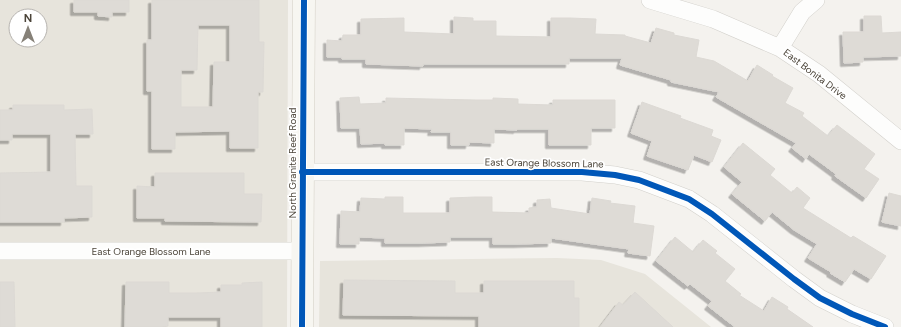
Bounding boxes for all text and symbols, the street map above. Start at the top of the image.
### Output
north arrow [8,8,48,48]
text: N [24,12,32,25]
street label: East Bonita Drive [781,46,850,102]
street label: North Granite Reef Road [286,107,299,218]
street label: East Orange Blossom Lane [484,155,604,171]
street label: East Orange Blossom Lane [91,245,211,258]

